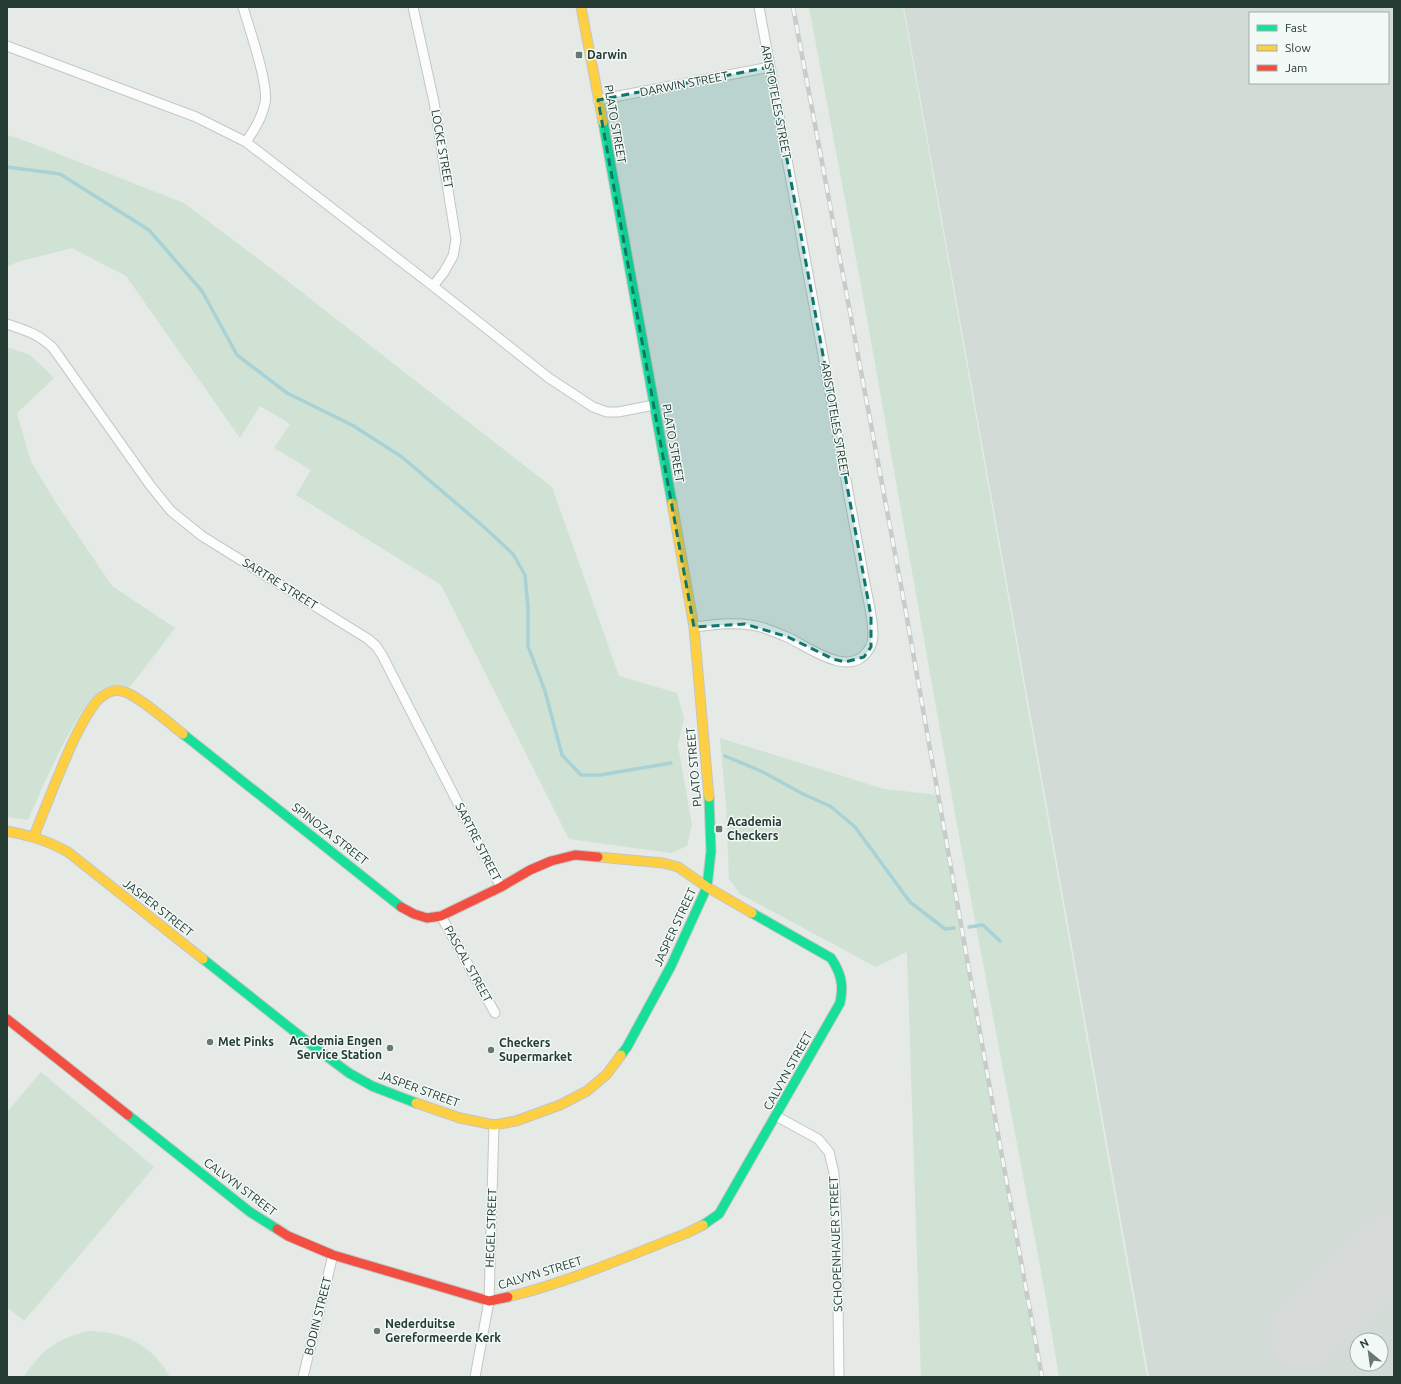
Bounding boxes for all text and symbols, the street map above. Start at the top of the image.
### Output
legend [1249,12,1389,84]
text: Fast [1285,21,1307,34]
text: Slow [1285,41,1311,54]
street label: ARISTOTELES STREET [759,44,794,160]
place label: Darwin [587,48,627,61]
marker: Darwin [574,50,584,60]
text: Jam [1285,61,1307,74]
street label: DARWIN STREET [639,69,729,98]
street label: PLATO STREET [602,83,629,165]
street label: LOCKE STREET [429,109,456,190]
street label: ARISTOTELES STREET [819,362,852,479]
street label: PLATO STREET [660,402,687,484]
street label: SARTRE STREET [240,555,320,612]
street label: PLATO STREET [684,726,703,807]
street label: SPINOZA STREET [290,800,371,867]
street label: SARTRE STREET [453,801,504,883]
place label: Academia Checkers [727,815,782,842]
marker: Academia Checkers [714,824,724,834]
street label: JASPER STREET [121,876,196,939]
street label: JASPER STREET [651,885,699,968]
street label: PASCAL STREET [442,923,495,1005]
street label: CALVYN STREET [761,1029,815,1112]
place label: Academia Engen Service Station [289,1034,382,1061]
place label: Met Pinks [218,1035,274,1048]
place label: Checkers Supermarket [499,1036,572,1063]
marker: Met Pinks [205,1037,215,1047]
marker: Academia Engen Service Station [385,1043,395,1053]
marker: Checkers Supermarket [486,1045,496,1055]
street label: JASPER STREET [377,1068,462,1109]
street label: CALVYN STREET [202,1155,279,1218]
street label: SCHOPENHAUER STREET [827,1176,844,1312]
street label: HEGEL STREET [483,1188,498,1268]
street label: CALVYN STREET [496,1253,584,1292]
street label: BODIN STREET [301,1275,334,1356]
place label: Nederduitse Gereformeerde Kerk [385,1317,501,1344]
marker: Nederduitse Gereformeerde Kerk [372,1326,382,1336]
north arrow [1349,1332,1389,1372]
text: N [1358,1336,1371,1350]

